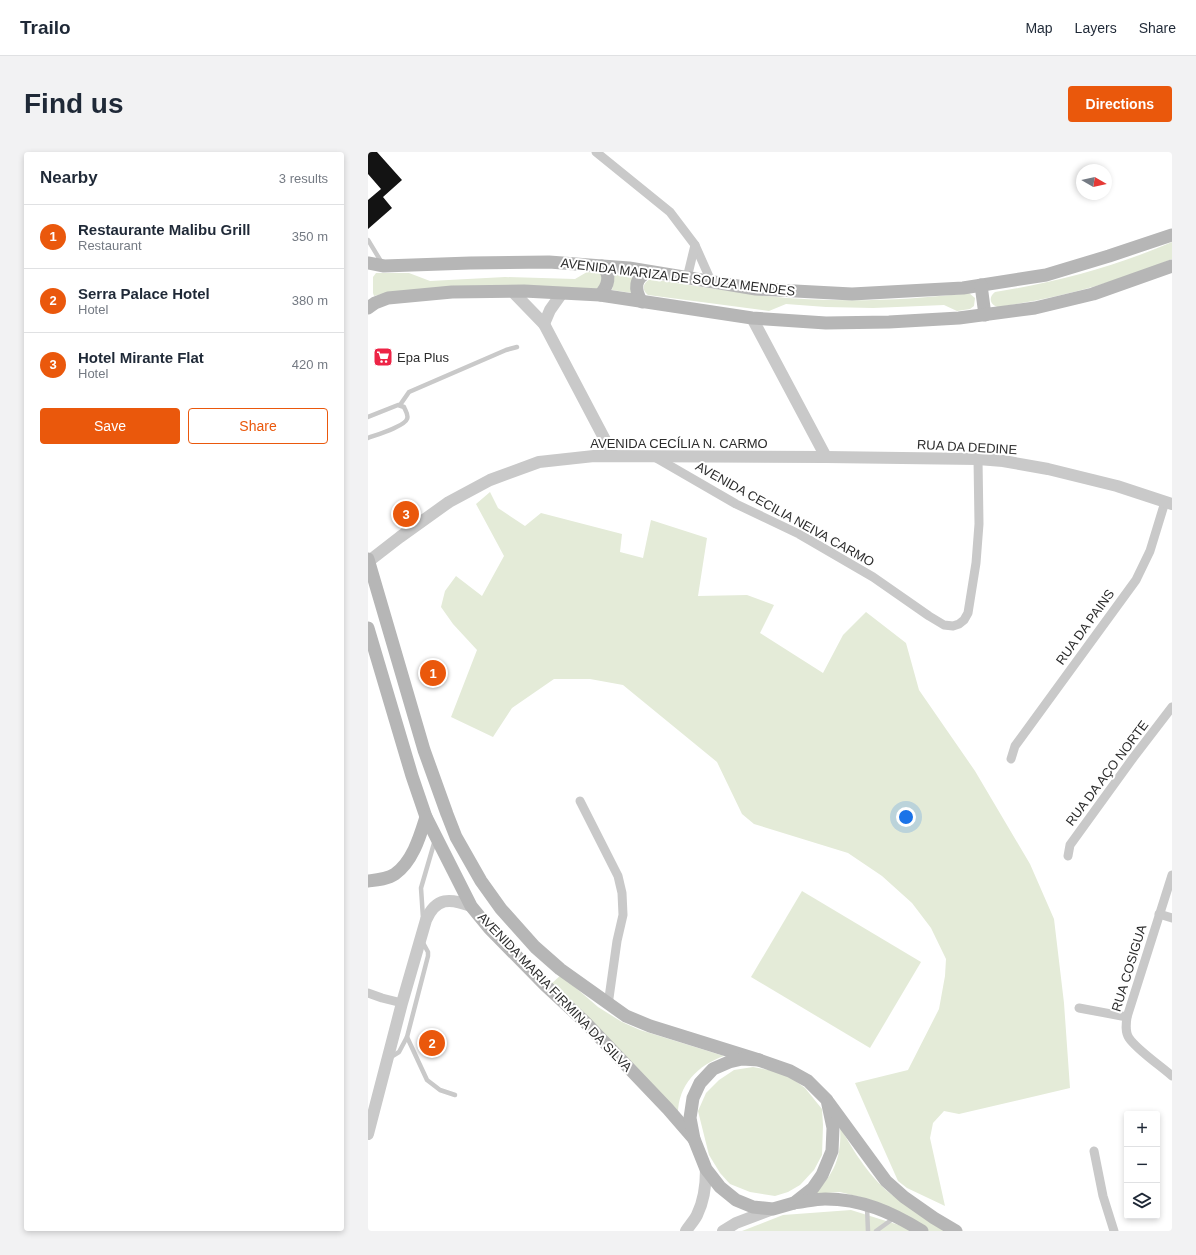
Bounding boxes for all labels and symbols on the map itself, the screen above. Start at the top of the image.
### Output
north arrow [1076,164,1112,200]
street label: AVENIDA MARIZA DE SOUZA MENDES [560,255,796,299]
supermarket icon: Epa Plus [372,346,394,368]
place label: Epa Plus [397,350,450,365]
street label: AVENIDA CECÍLIA N. CARMO [590,436,768,451]
street label: RUA DA DEDINE [916,437,1018,457]
street label: AVENIDA CECILIA NEIVA CARMO [693,459,877,569]
pin: 3 [393,499,419,529]
street label: RUA DA PAINS [1053,586,1118,668]
pin: 1 [420,658,446,688]
street label: RUA DA AÇO NORTE [1063,717,1152,828]
your location [896,807,916,827]
street label: AVENIDA MARIA FIRMINA DA SILVA [475,909,635,1075]
street label: RUA COSIGUA [1109,922,1149,1013]
pin: 2 [419,1028,445,1058]

